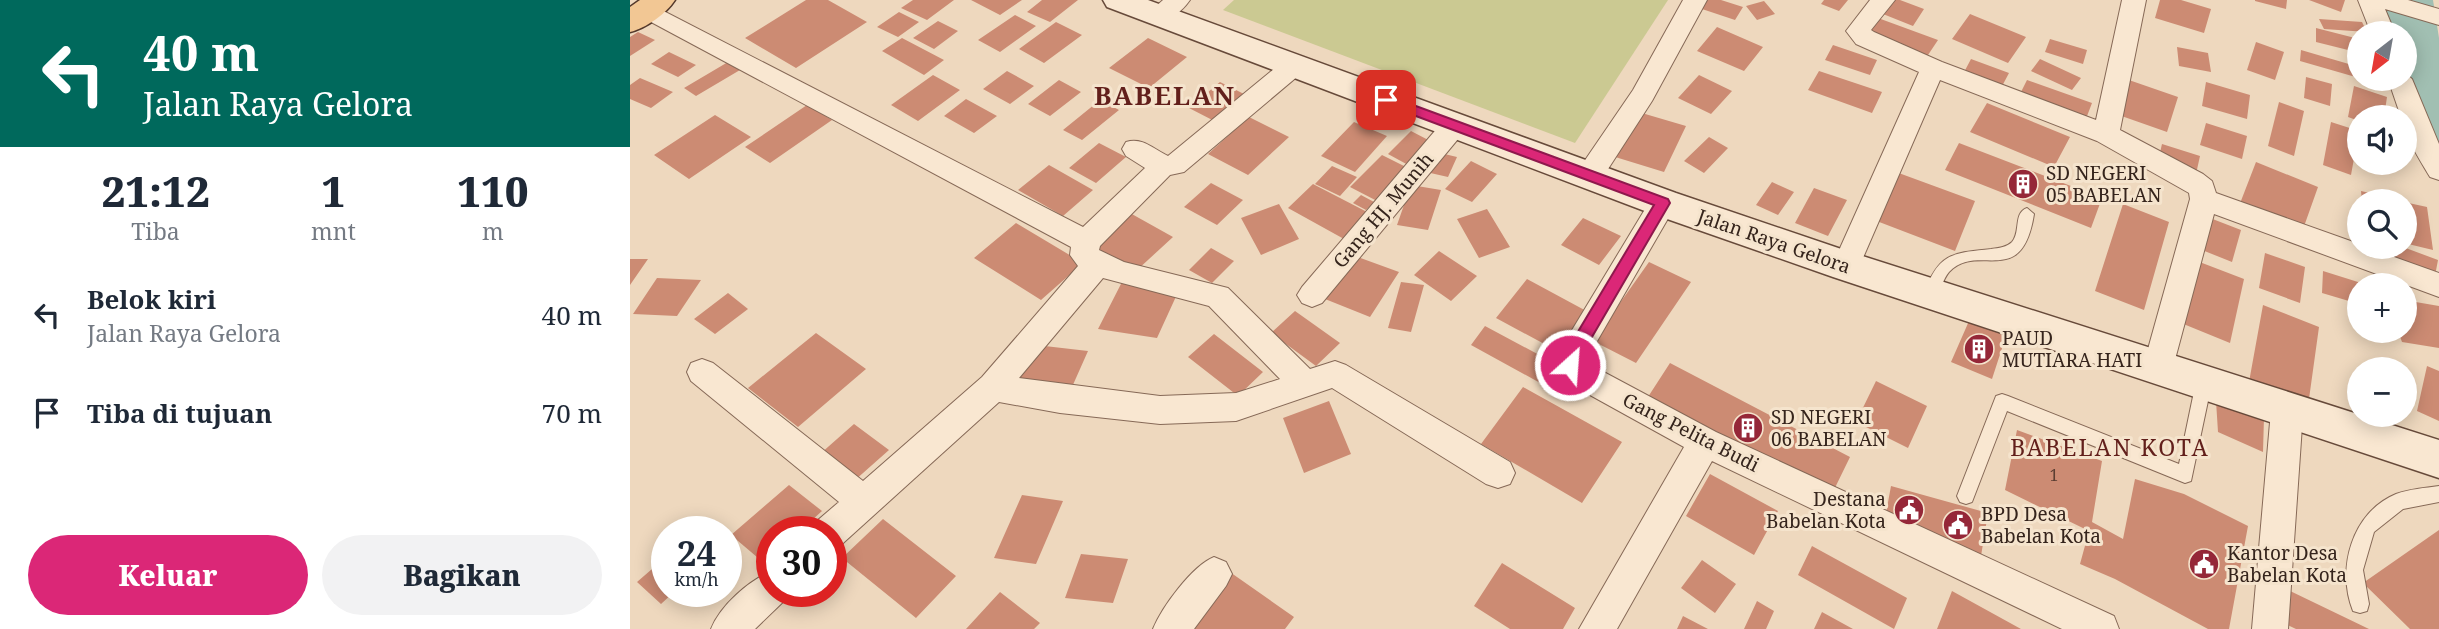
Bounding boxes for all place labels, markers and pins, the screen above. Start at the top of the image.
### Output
pin [1356,70,1416,130]
place label: SD NEGERI 05 BABELAN [2046,160,2162,208]
building icon: SD NEGERI 05 BABELAN [2006,167,2040,201]
place label: PAUD MUTIARA HATI [2002,325,2142,373]
building icon: PAUD MUTIARA HATI [1962,332,1996,366]
place label: SD NEGERI 06 BABELAN [1771,404,1887,452]
building icon: SD NEGERI 06 BABELAN [1731,411,1765,445]
place label: Destana Babelan Kota [1766,486,1886,534]
public building icon: Destana Babelan Kota [1892,493,1926,527]
place label: BPD Desa Babelan Kota [1981,501,2101,549]
public building icon: BPD Desa Babelan Kota [1941,508,1975,542]
place label: Kantor Desa Babelan Kota [2227,540,2347,588]
public building icon: Kantor Desa Babelan Kota [2187,547,2221,581]

